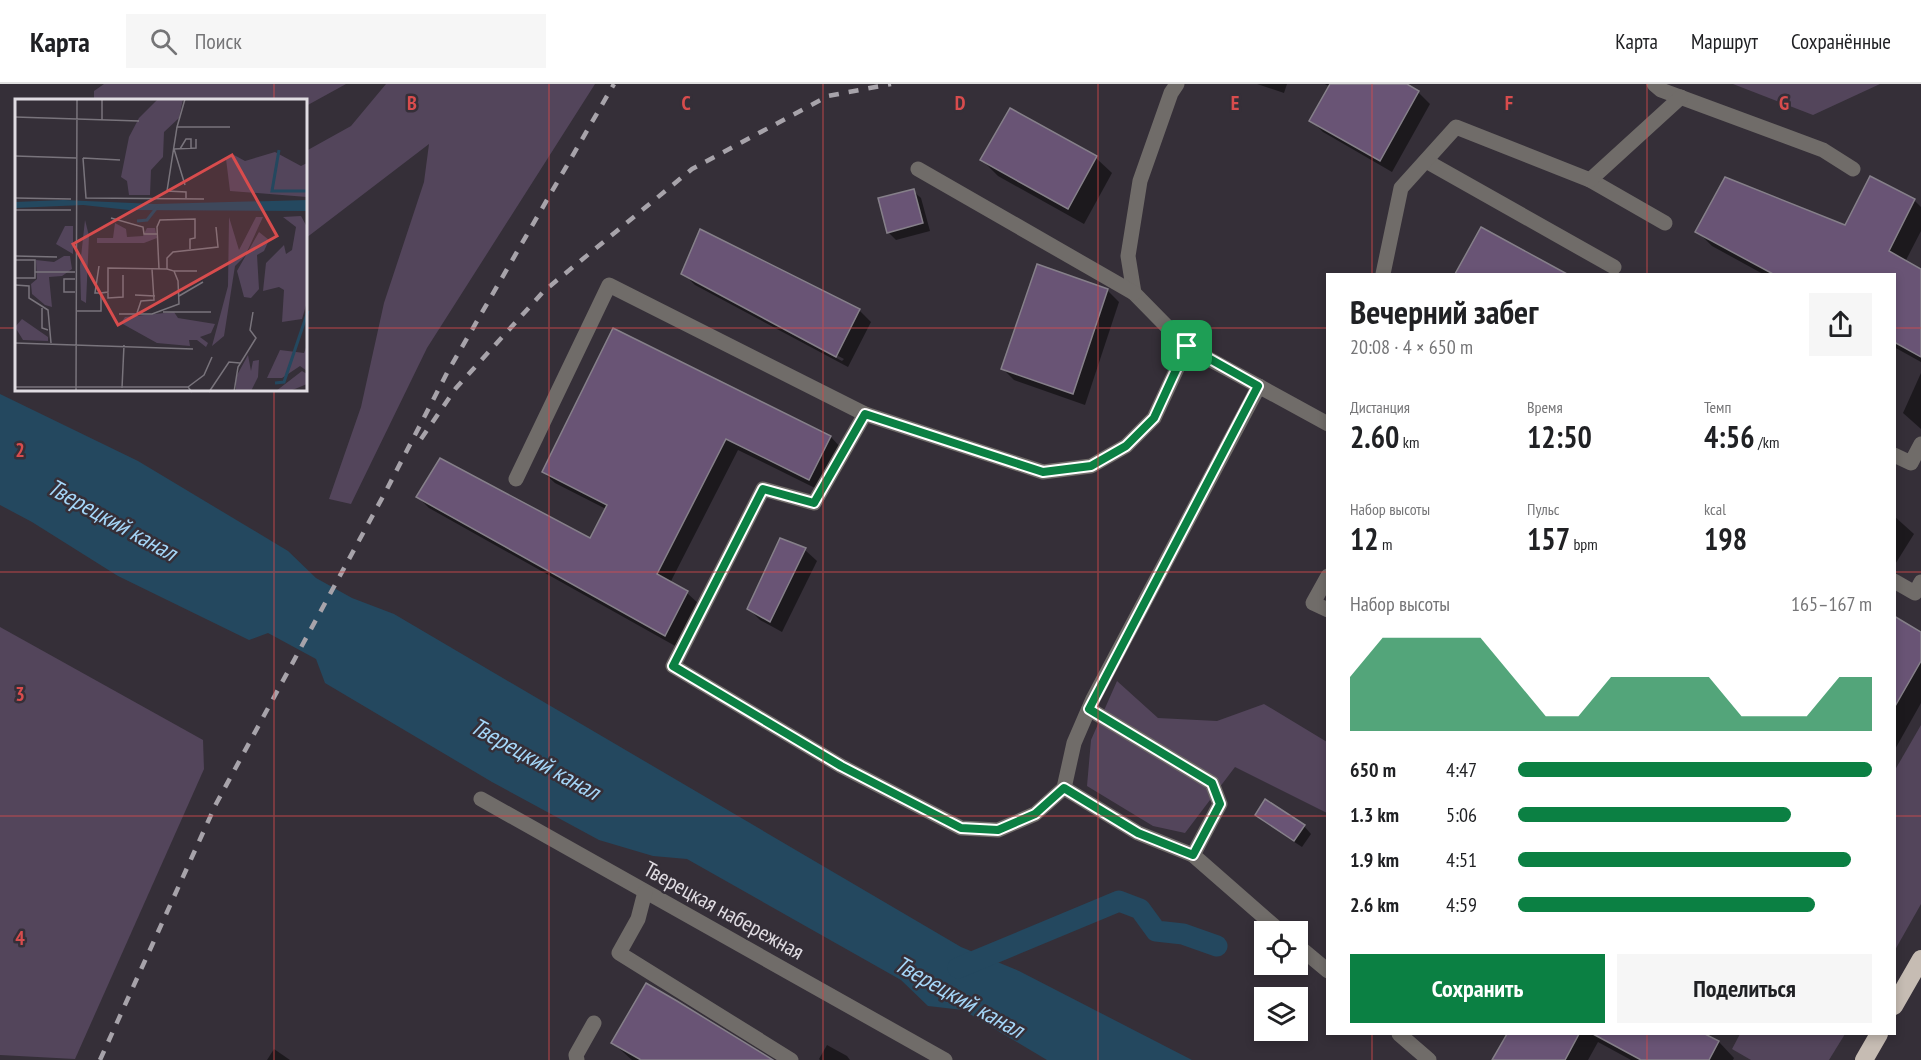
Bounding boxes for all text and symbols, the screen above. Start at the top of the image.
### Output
search box [126,14,546,68]
text: Карта [30,23,90,60]
icon: search [147,25,180,58]
text: Поиск [195,27,242,55]
text: Карта [1615,28,1658,55]
text: Маршрут [1691,28,1758,55]
text: Сохранённые [1791,28,1891,55]
text: B [407,90,417,116]
text: C [681,90,691,116]
text: D [955,90,966,116]
text: E [1231,90,1239,116]
text: F [1505,90,1513,116]
text: G [1779,90,1789,116]
inset map [15,99,308,392]
text: Вечерний забег [1350,290,1538,333]
button: share [1809,293,1872,356]
pin [1161,320,1212,371]
icon: arrive [1170,329,1203,362]
text: 20:08 · 4 × 650 m [1350,334,1473,360]
text: Дистанция [1350,397,1410,417]
text: Время [1527,397,1563,417]
text: Темп [1704,397,1731,417]
text: 2.60 [1350,417,1399,456]
text: 12:50 [1527,417,1592,456]
text: 4:56 [1704,417,1755,456]
text: km [1399,432,1419,452]
text: /km [1755,432,1779,452]
text: 2 [15,437,25,463]
water label: Тверецкий канал [42,471,184,569]
text: Набор высоты [1350,499,1430,519]
text: Пульс [1527,499,1559,519]
text: kcal [1704,499,1726,519]
text: 12 [1350,519,1379,558]
text: 157 [1527,519,1570,558]
text: 198 [1704,519,1747,558]
text: m [1379,534,1393,554]
text: bpm [1570,534,1598,554]
text: Набор высоты [1350,591,1450,617]
text: 165–167 m [1791,591,1872,617]
text: 3 [15,681,25,707]
water label: Тверецкий канал [465,710,607,808]
text: 650 m [1350,757,1396,783]
text: 4:47 [1446,757,1477,783]
text: 1.3 km [1350,802,1399,828]
text: 5:06 [1446,802,1477,828]
text: 1.9 km [1350,847,1399,873]
text: 4:51 [1446,847,1477,873]
street label: Тверецкая набережная [639,854,809,966]
text: 2.6 km [1350,892,1399,918]
text: 4:59 [1446,892,1477,918]
map controls [1254,921,1308,1041]
button: locate [1254,921,1308,975]
text: 4 [15,925,25,951]
water label: Тверецкий канал [889,948,1031,1046]
button: Сохранить [1350,954,1605,1023]
button: Поделиться [1617,954,1872,1023]
button: layers [1254,987,1308,1041]

